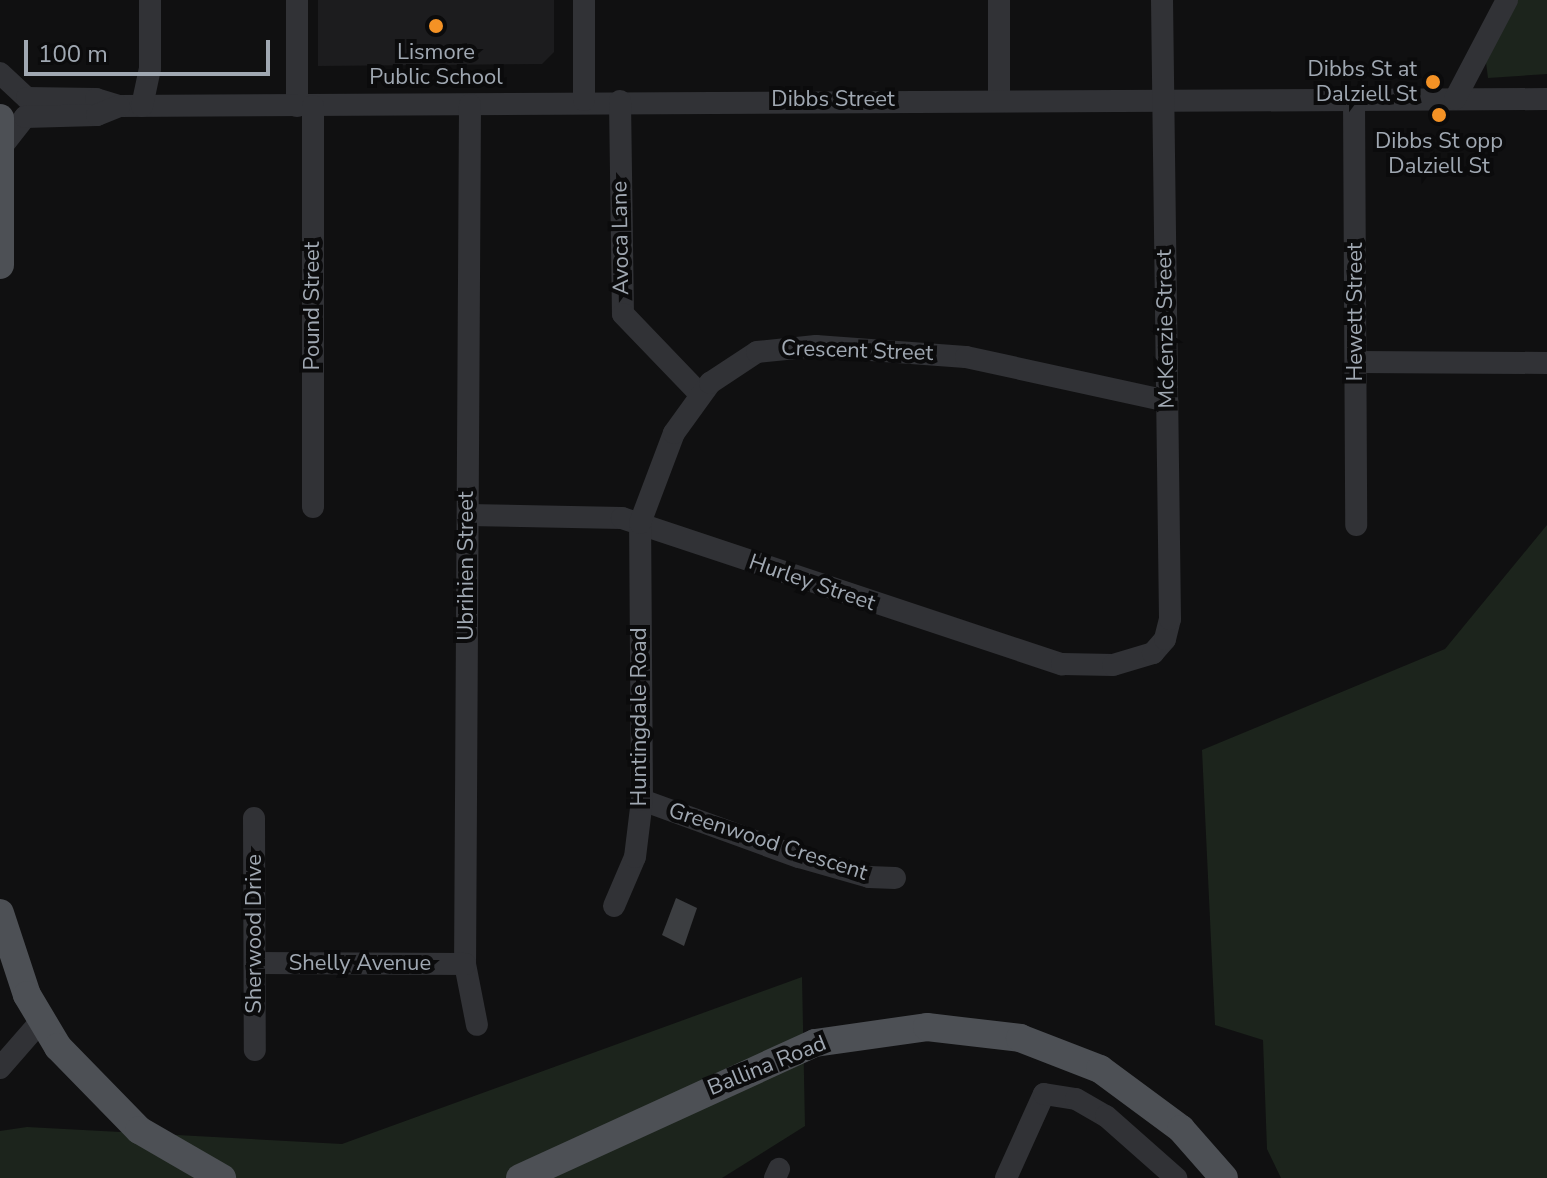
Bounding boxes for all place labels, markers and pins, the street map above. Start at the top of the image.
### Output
marker: Lismore Public School [427,17,445,35]
place label: Lismore Public School [369,39,503,90]
place label: Dibbs St at Dalziell St [1307,56,1417,108]
marker: Dibbs St at Dalziell St [1424,73,1442,91]
marker: Dibbs St opp Dalziell St [1430,106,1448,124]
place label: Dibbs St opp Dalziell St [1375,128,1503,180]

